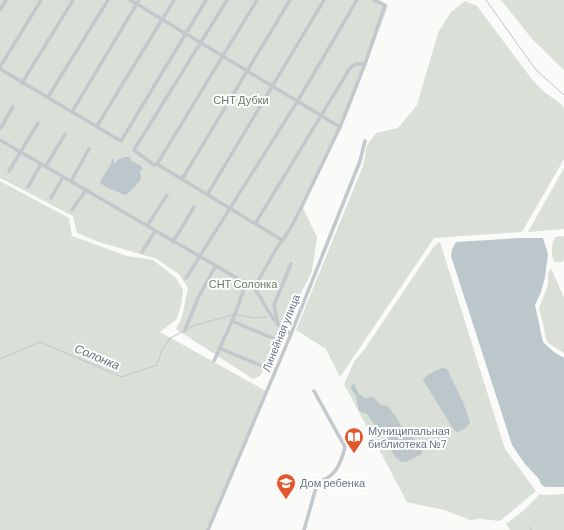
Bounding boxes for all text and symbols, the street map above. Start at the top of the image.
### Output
park label: СНТ Дубки [213,93,269,106]
park label: СНТ Солонка [209,277,278,290]
street label: Линейная улица [259,291,302,373]
water label: Солонка [73,340,122,372]
place label: Муниципальная библиотека №7 [368,424,450,450]
library icon: Муниципальная библиотека №7 [343,426,365,454]
school or university icon: Дом ребенка [275,472,297,500]
place label: Дом ребенка [300,476,366,489]

